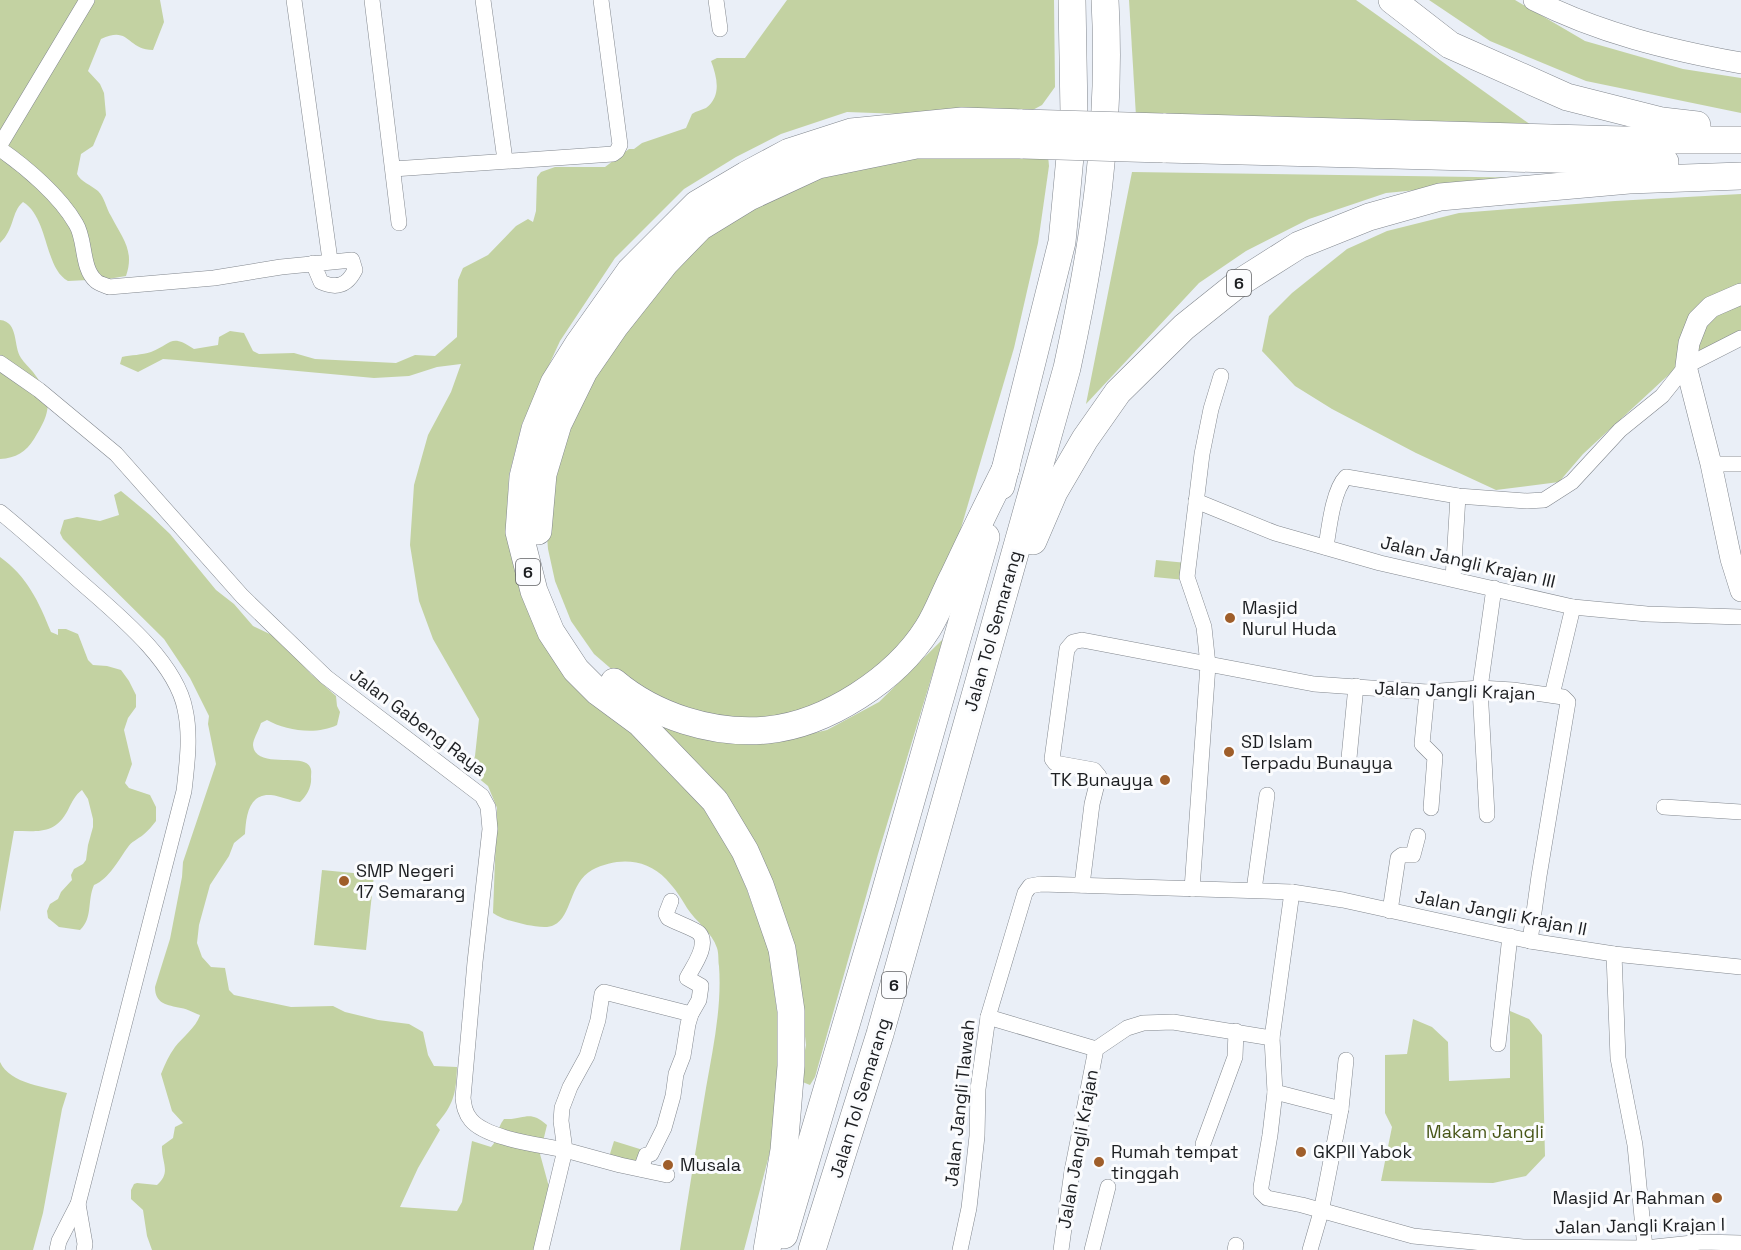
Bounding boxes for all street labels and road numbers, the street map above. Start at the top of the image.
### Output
road number: 6 [1227,270,1251,296]
street label: Jalan Jangli Krajan III [1378,530,1558,593]
street label: Jalan Tol Semarang [959,548,1027,714]
road number: 6 [516,559,540,585]
street label: Jalan Gabeng Raya [345,663,491,781]
street label: Jalan Jangli Krajan [1374,676,1536,705]
street label: Jalan Jangli Krajan II [1413,885,1589,940]
road number: 6 [882,972,906,998]
street label: Jalan Tol Semarang [824,1015,895,1181]
street label: Jalan Jangli Tlawah [939,1018,980,1188]
street label: Jalan Jangli Krajan [1052,1068,1103,1230]
street label: Jalan Jangli Krajan I [1555,1213,1725,1238]

